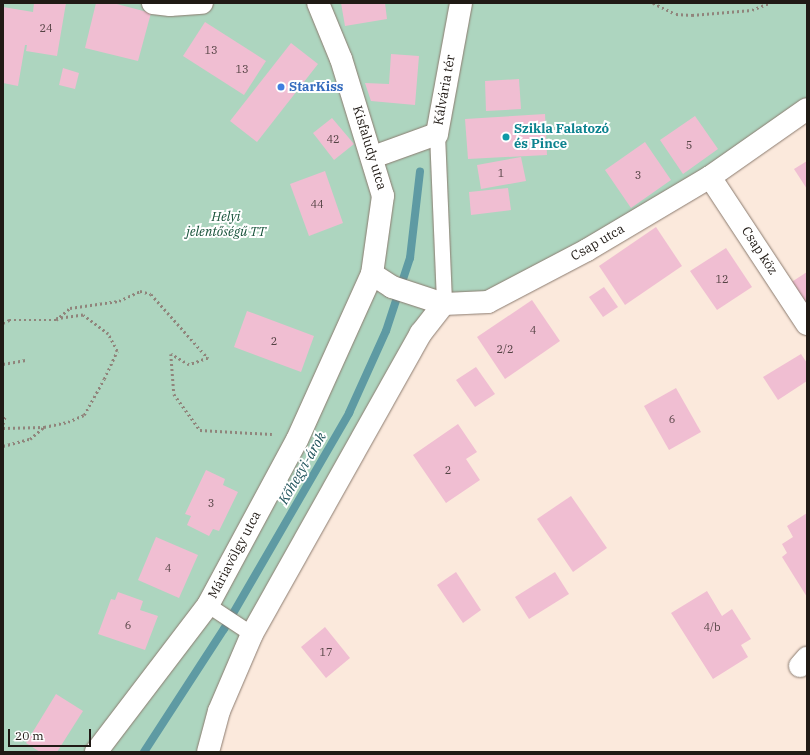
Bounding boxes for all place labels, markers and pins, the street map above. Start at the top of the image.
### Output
place label: StarKiss [289,79,343,95]
marker: StarKiss [276,82,286,92]
place label: Szikla Falatozó és Pince [514,122,609,153]
marker: Szikla Falatozó és Pince [501,132,511,142]

